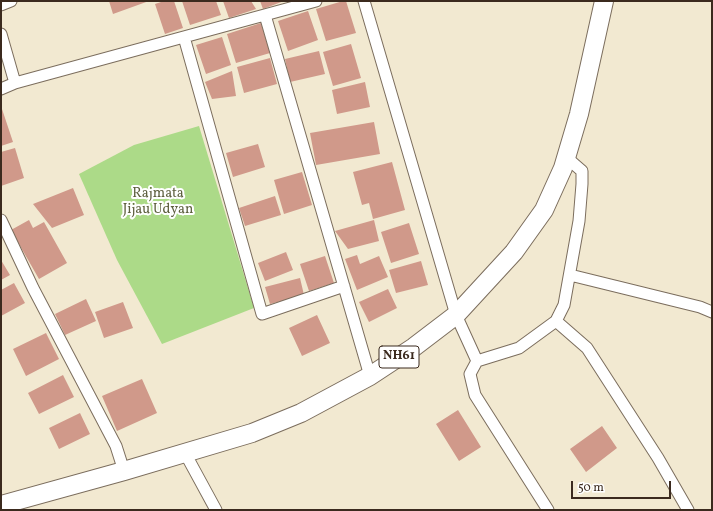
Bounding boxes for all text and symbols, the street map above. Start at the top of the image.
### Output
park label: Rajmata Jijau Udyan [123,186,193,218]
road number: NH61 [379,346,419,368]
scale bar [573,473,673,499]
text: 50 m [578,480,604,496]

